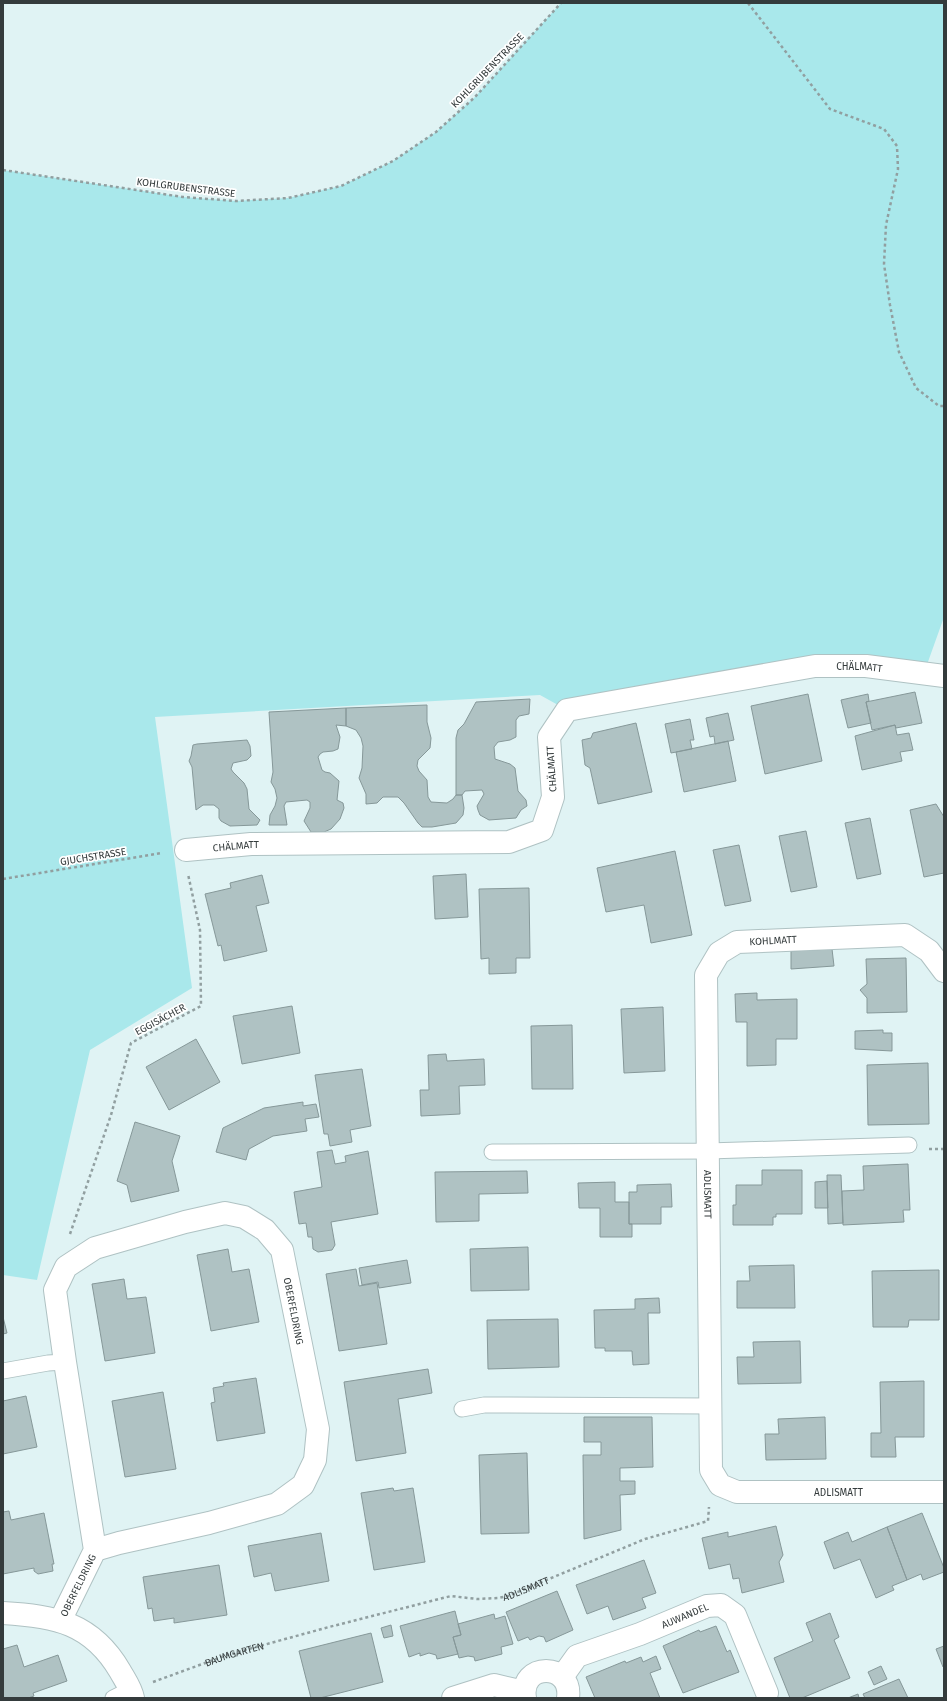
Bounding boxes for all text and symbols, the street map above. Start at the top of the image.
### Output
street label: KOHLGRUBENSTRASSE [449,31,527,111]
street label: KOHLGRUBENSTRASSE [136,176,236,200]
street label: CHÄLMATT [836,659,884,675]
street label: CHÄLMATT [542,745,560,793]
street label: CHÄLMATT [212,839,260,855]
street label: GJUCHSTRASSE [59,846,127,868]
street label: KOHLMATT [749,934,798,948]
street label: EGGISÄCHER [132,1000,188,1038]
street label: ADLISMATT [701,1170,713,1220]
street label: OBERFELDRING [281,1277,305,1346]
street label: ADLISMATT [814,1487,864,1499]
street label: OBERFELDRING [58,1552,99,1619]
street label: ADLISMATT [502,1574,552,1604]
street label: AUWANDEL [660,1601,710,1631]
street label: BAUMGARTEN [203,1640,265,1670]

